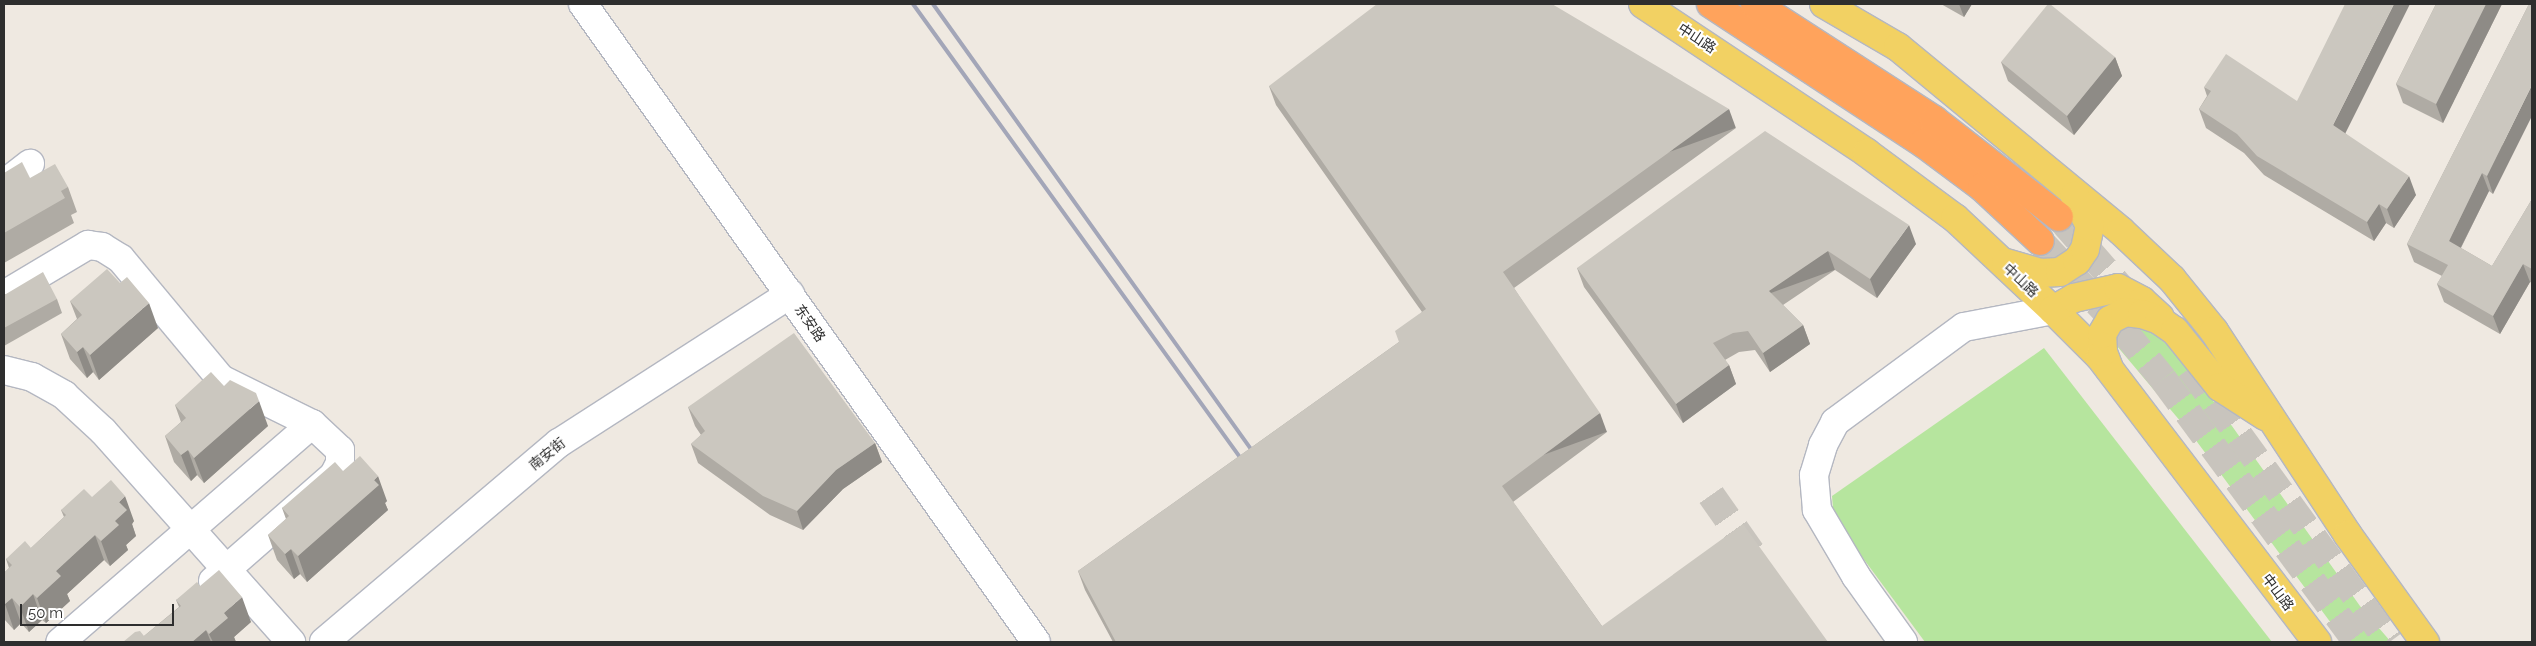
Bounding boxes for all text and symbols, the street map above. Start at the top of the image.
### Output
street label: 中山路 [1675,20,1719,56]
street label: 中山路 [2000,260,2042,300]
street label: 东安路 [791,301,829,345]
street label: 南安街 [525,434,569,474]
street label: 中山路 [2259,570,2297,614]
scale bar [22,594,176,626]
text: 50 m [28,604,63,622]

